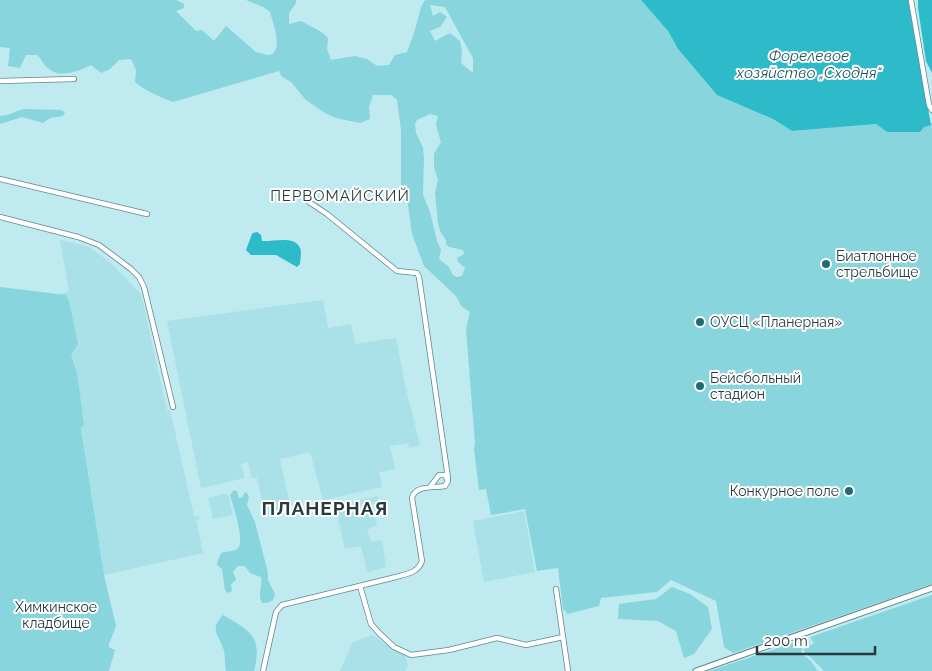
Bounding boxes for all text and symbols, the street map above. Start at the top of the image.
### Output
water label: Форелевое хозяйство „Сходня“ [736,47,882,82]
district label: ПЕРВОМАЙСКИЙ [270,187,410,205]
place label: Биатлонное стрельбище [836,248,919,280]
marker: Биатлонное стрельбище [820,258,832,270]
place label: ОУСЦ «Планерная» [710,314,842,330]
marker: ОУСЦ «Планерная» [694,316,706,328]
place label: Бейсбольный стадион [710,370,801,402]
marker: Бейсбольный стадион [694,380,706,392]
place label: Конкурное поле [730,483,839,499]
marker: Конкурное поле [843,485,855,497]
district label: ПЛАНЕРНАЯ [262,497,388,519]
park label: Химкинское кладбище [15,599,97,631]
scale bar [757,624,874,656]
text: 200 m [764,632,808,650]

